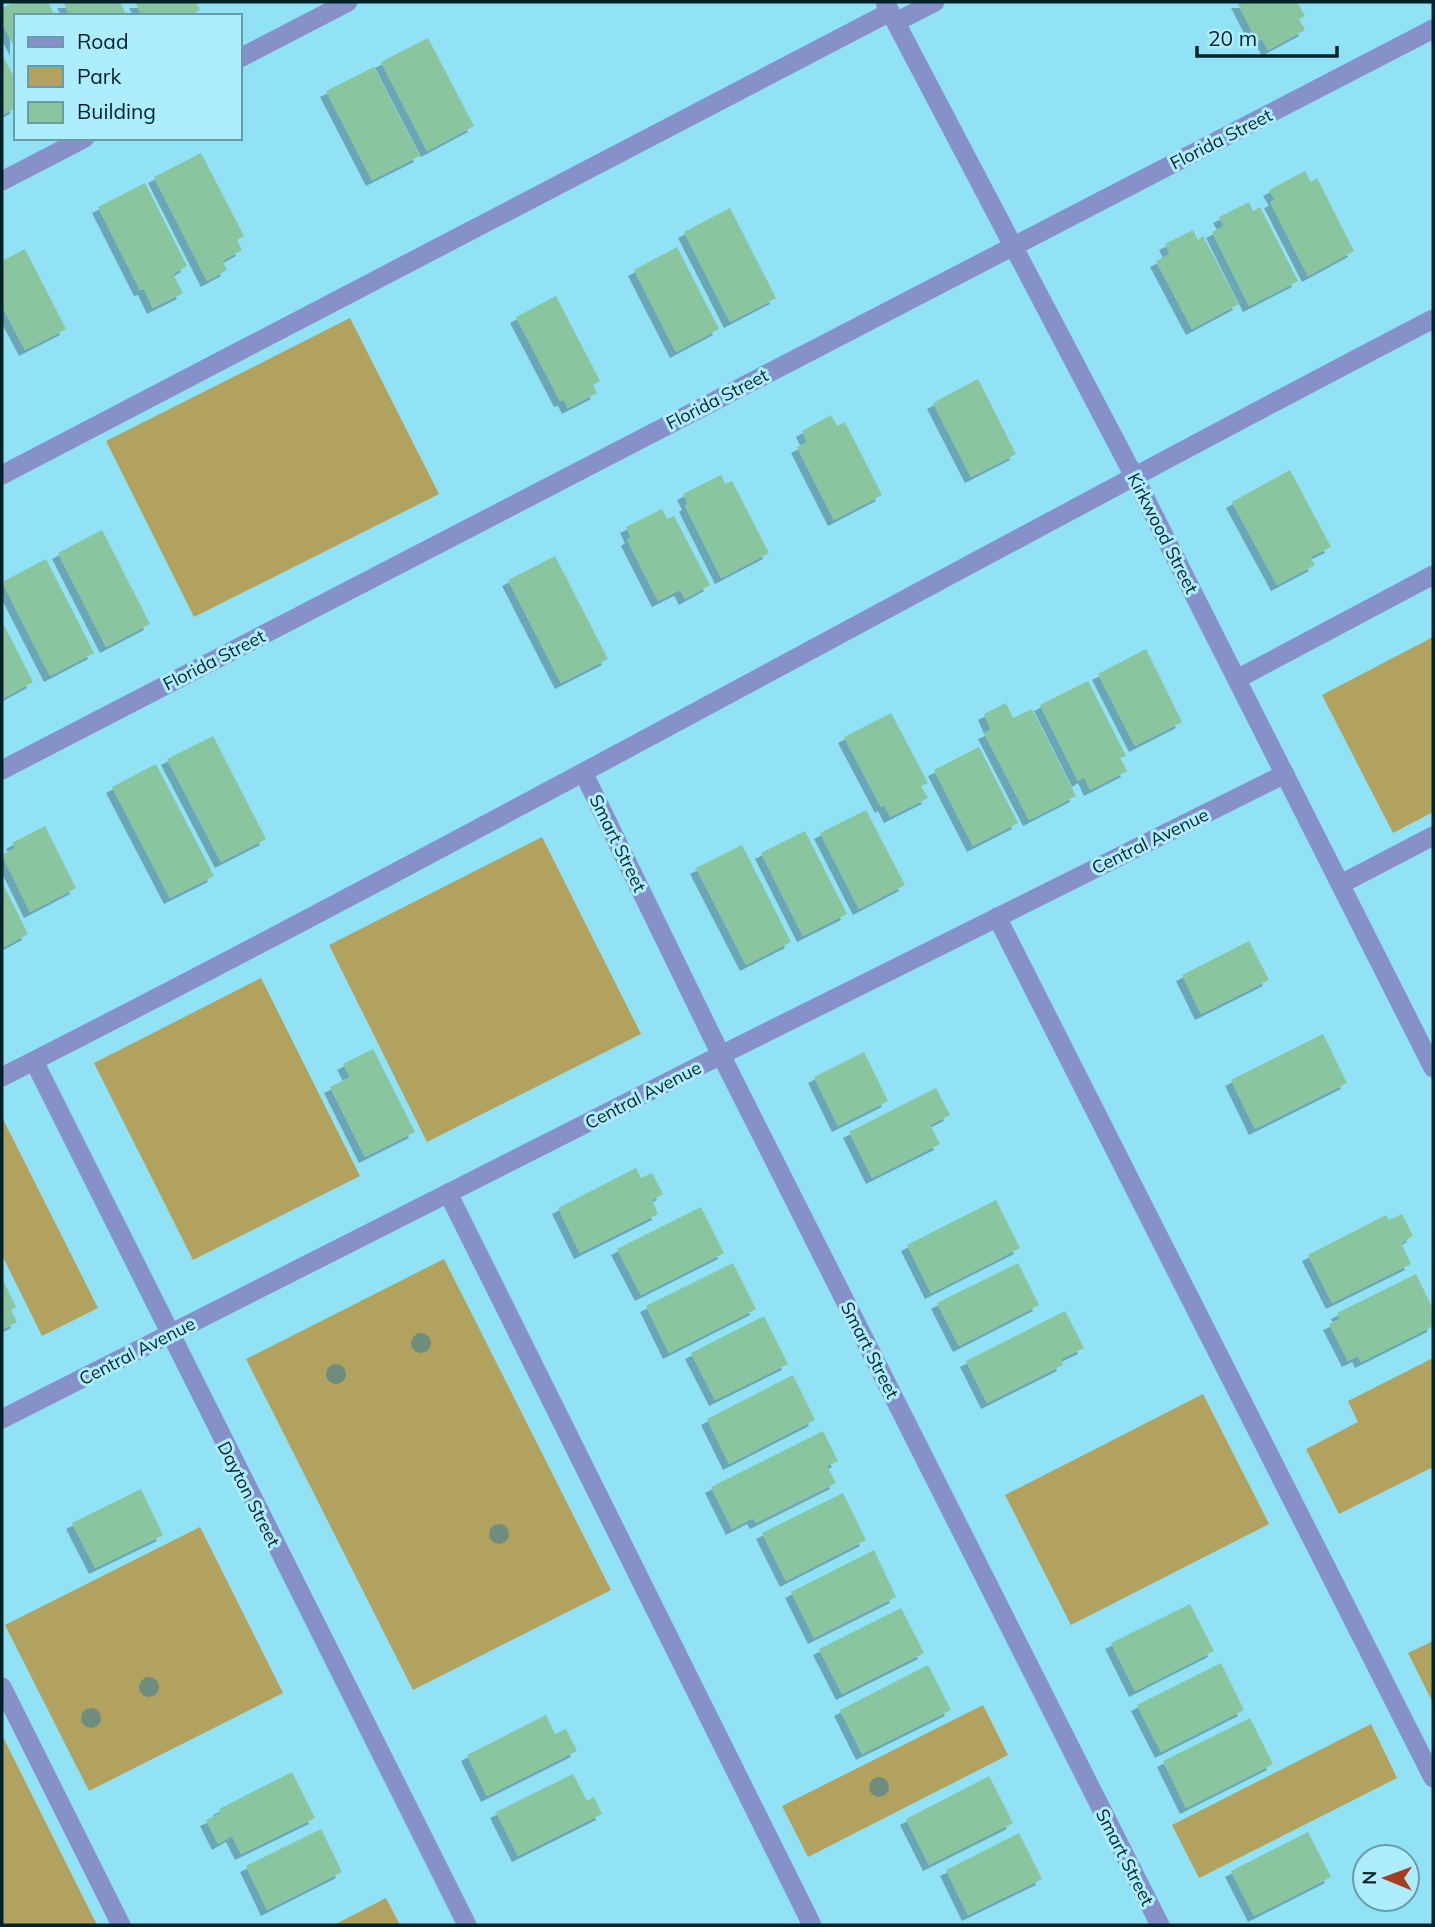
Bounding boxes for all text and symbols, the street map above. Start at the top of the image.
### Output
legend [14,14,242,140]
scale bar [1197,14,1337,58]
text: 20 m [1208,25,1257,51]
text: Road [77,28,128,54]
text: Park [77,63,121,89]
text: Building [77,98,156,124]
street label: Florida Street [1166,103,1276,175]
street label: Florida Street [662,363,772,435]
street label: Kirkwood Street [1123,469,1203,597]
street label: Florida Street [159,624,269,696]
street label: Smart Street [585,790,651,896]
street label: Central Avenue [1088,803,1212,879]
street label: Central Avenue [581,1056,705,1134]
street label: Smart Street [836,1298,904,1402]
street label: Central Avenue [75,1312,199,1390]
street label: Dayton Street [213,1437,285,1551]
street label: Smart Street [1091,1805,1159,1909]
north arrow [1351,1843,1421,1913]
text: N [1357,1870,1381,1885]

